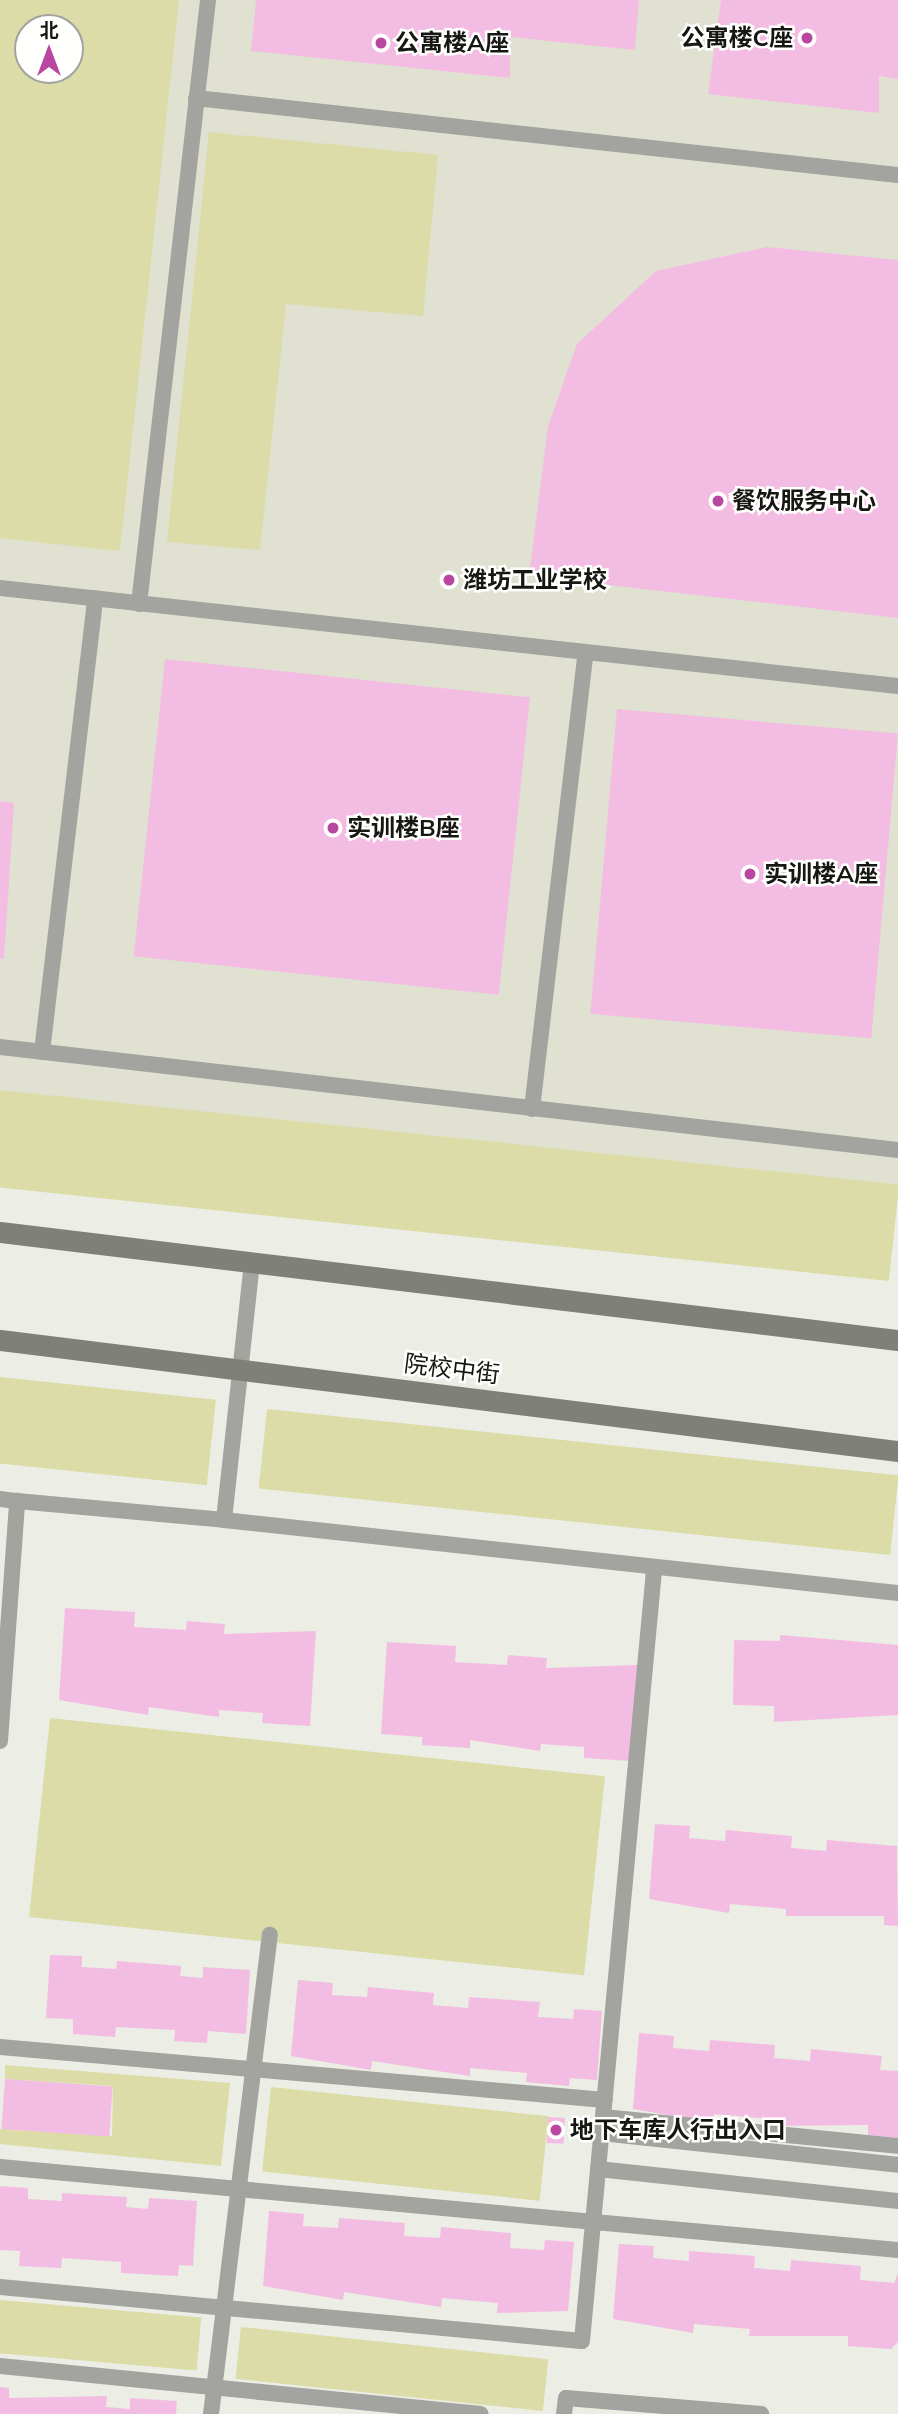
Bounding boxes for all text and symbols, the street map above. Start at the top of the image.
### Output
north arrow [14,14,84,84]
text: 北 [39,18,59,42]
place label: 公寓楼C座 [681,24,793,52]
place label: 公寓楼A座 [395,29,509,57]
marker: 公寓楼C座 [799,30,815,46]
marker: 公寓楼A座 [373,35,389,51]
place label: 餐饮服务中心 [732,487,876,515]
marker: 餐饮服务中心 [710,493,726,509]
place label: 潍坊工业学校 [463,566,607,594]
marker: 潍坊工业学校 [441,572,457,588]
place label: 实训楼B座 [347,814,460,842]
marker: 实训楼B座 [325,820,341,836]
place label: 实训楼A座 [764,860,878,888]
marker: 实训楼A座 [742,866,758,882]
street label: 院校中街 [403,1349,501,1389]
place label: 地下车库人行出入口 [570,2116,786,2144]
marker: 地下车库人行出入口 [548,2122,564,2138]

